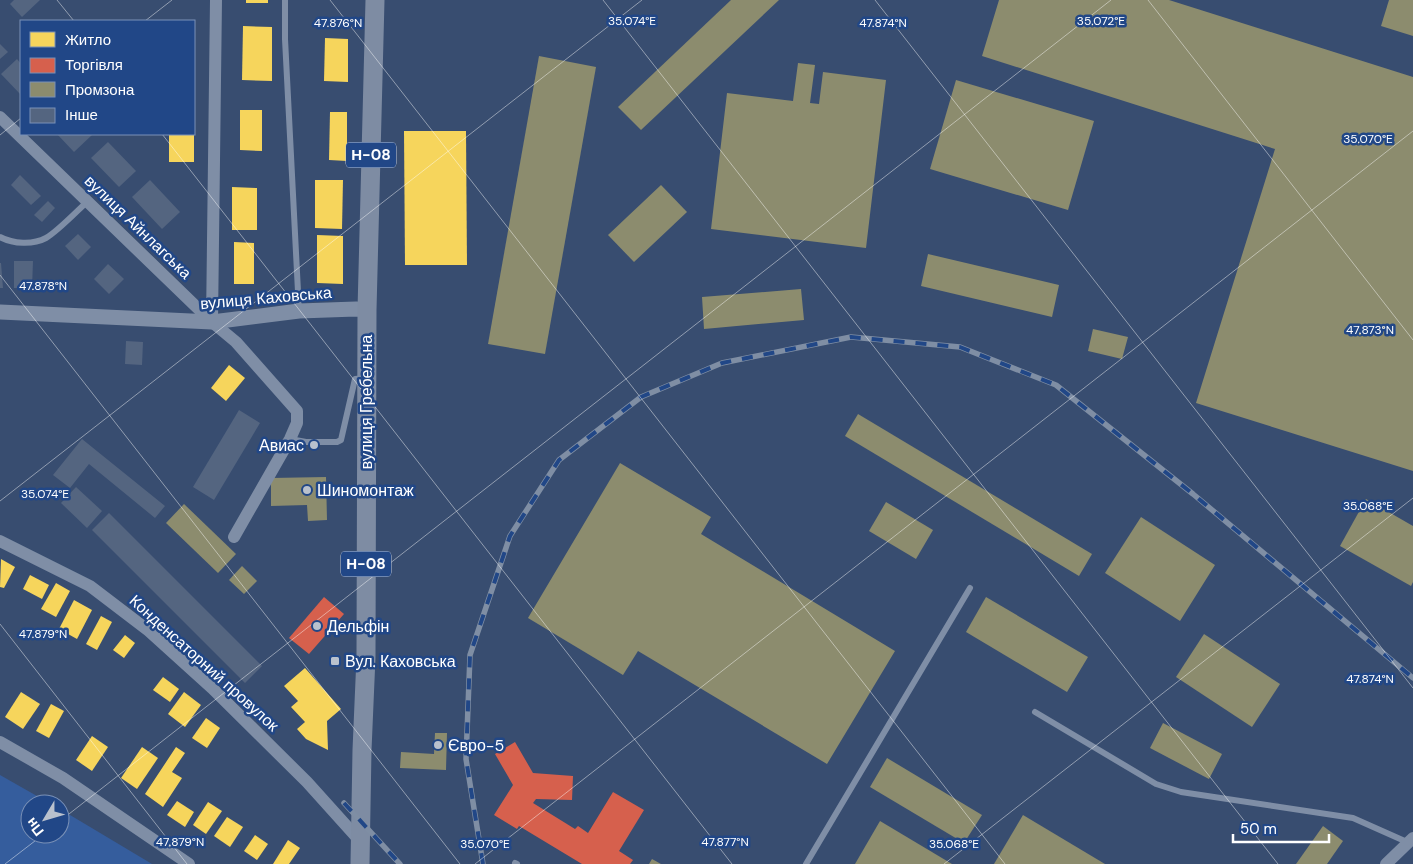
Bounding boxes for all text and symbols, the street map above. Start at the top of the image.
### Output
text: 35.074°E [608,13,656,29]
text: 35.072°E [1077,13,1125,29]
text: 47.876°N [314,15,362,31]
text: 47.874°N [859,15,907,31]
legend [20,20,195,135]
text: Житло [65,30,111,50]
text: Торгівля [65,55,123,75]
text: Промзона [65,80,135,100]
text: Інше [65,105,98,125]
text: 35.070°E [1343,131,1393,147]
road number: Н-08 [346,142,396,168]
street label: вулиця Айнлагська [80,171,196,284]
text: 47.878°N [19,278,67,294]
street label: вулиця Каховська [199,282,333,314]
text: 47.873°N [1346,322,1394,338]
street label: вулиця Гребельна [356,335,377,469]
place label: Авиас [259,435,304,456]
marker: Авиас [308,439,320,451]
place label: Шиномонтаж [317,480,414,501]
marker: Шиномонтаж [301,484,313,496]
text: 35.074°E [21,486,69,502]
text: 35.068°E [1343,498,1393,514]
road number: Н-08 [341,552,391,576]
street label: Конденсаторний провулок [125,590,284,736]
place label: Дельфін [327,616,389,637]
marker: Дельфін [311,620,323,632]
text: 47.879°N [19,626,67,642]
place label: Вул. Каховська [345,651,456,672]
marker: Вул. Каховська [329,655,341,667]
text: 47.874°N [1346,671,1394,687]
place label: Євро-5 [448,735,504,756]
marker: Євро-5 [432,739,444,751]
north arrow [20,794,70,844]
scale bar [1233,812,1329,844]
text: Пн [22,814,48,840]
text: 50 m [1240,819,1277,839]
text: 47.879°N [156,834,204,850]
text: 47.877°N [701,834,749,850]
text: 35.070°E [460,836,510,852]
text: 35.068°E [929,836,979,852]

